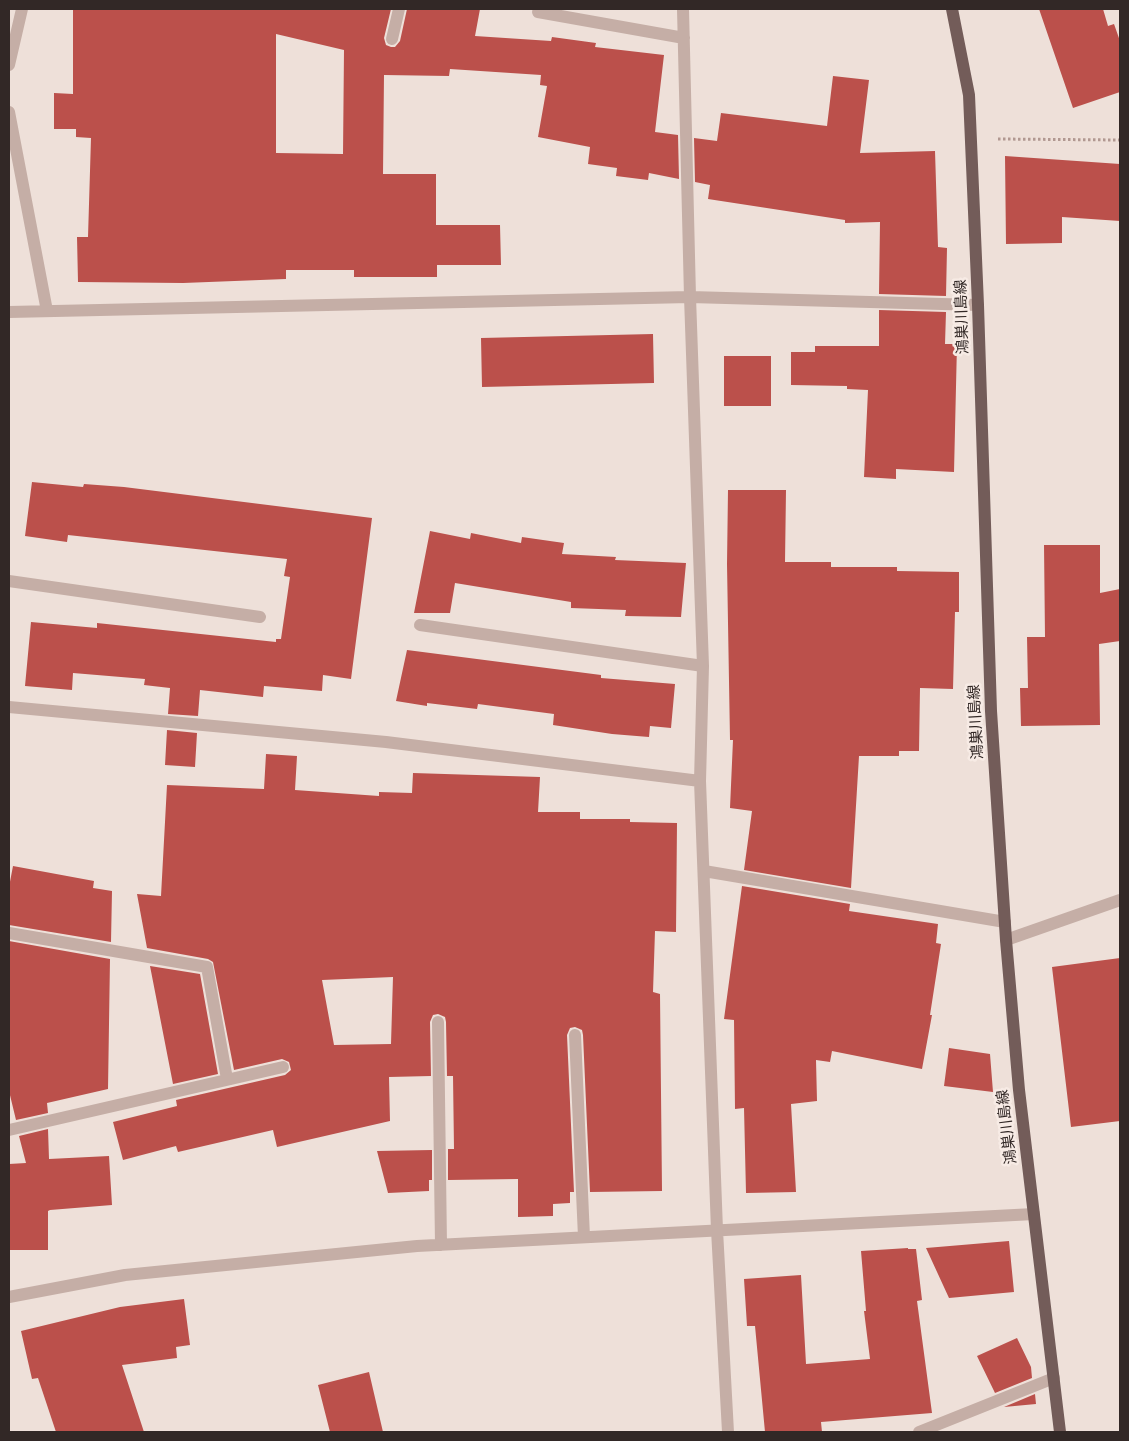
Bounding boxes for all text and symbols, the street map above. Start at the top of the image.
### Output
street label: 鴻巣川島線 [952,279,972,355]
street label: 鴻巣川島線 [965,684,987,760]
street label: 鴻巣川島線 [993,1089,1021,1165]

